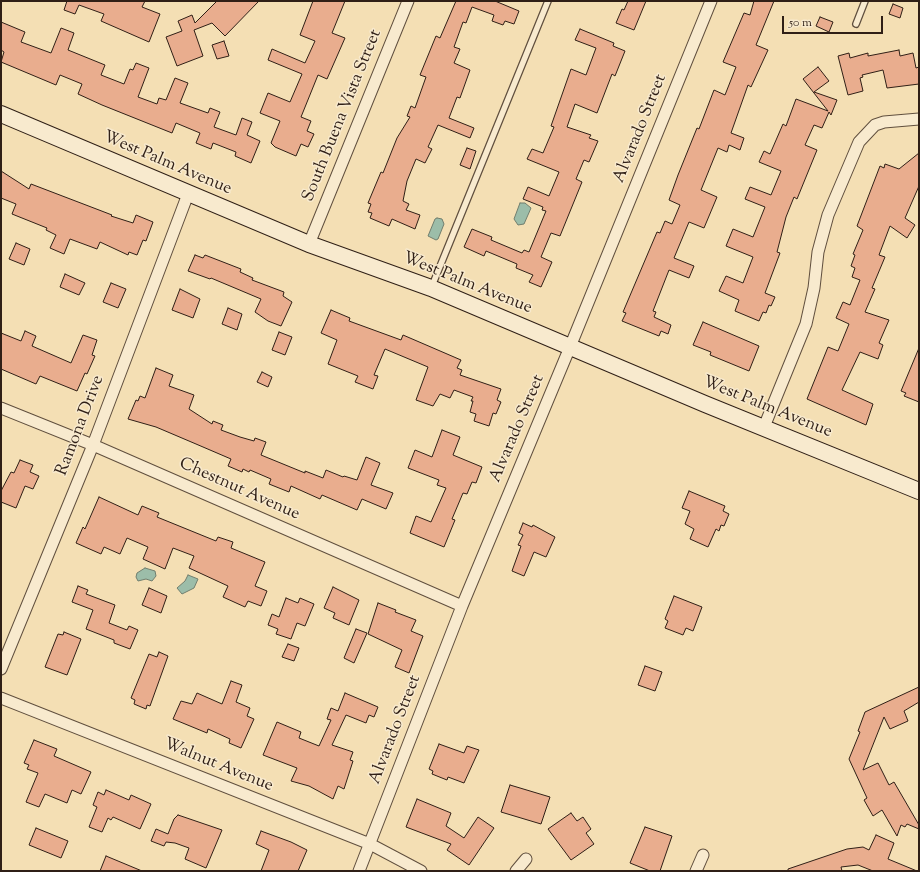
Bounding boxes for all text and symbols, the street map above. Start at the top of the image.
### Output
scale bar [784,8,885,34]
text: 50 m [789,14,812,32]
street label: South Buena Vista Street [299,27,387,205]
street label: Alvarado Street [610,72,672,186]
street label: West Palm Avenue [100,128,234,200]
street label: West Palm Avenue [399,249,535,319]
street label: Alvarado Street [486,372,550,486]
street label: Ramona Drive [53,373,109,479]
street label: West Palm Avenue [699,373,835,443]
street label: Chestnut Avenue [176,454,302,526]
street label: Alvarado Street [366,673,426,787]
street label: Walnut Avenue [160,735,276,797]

